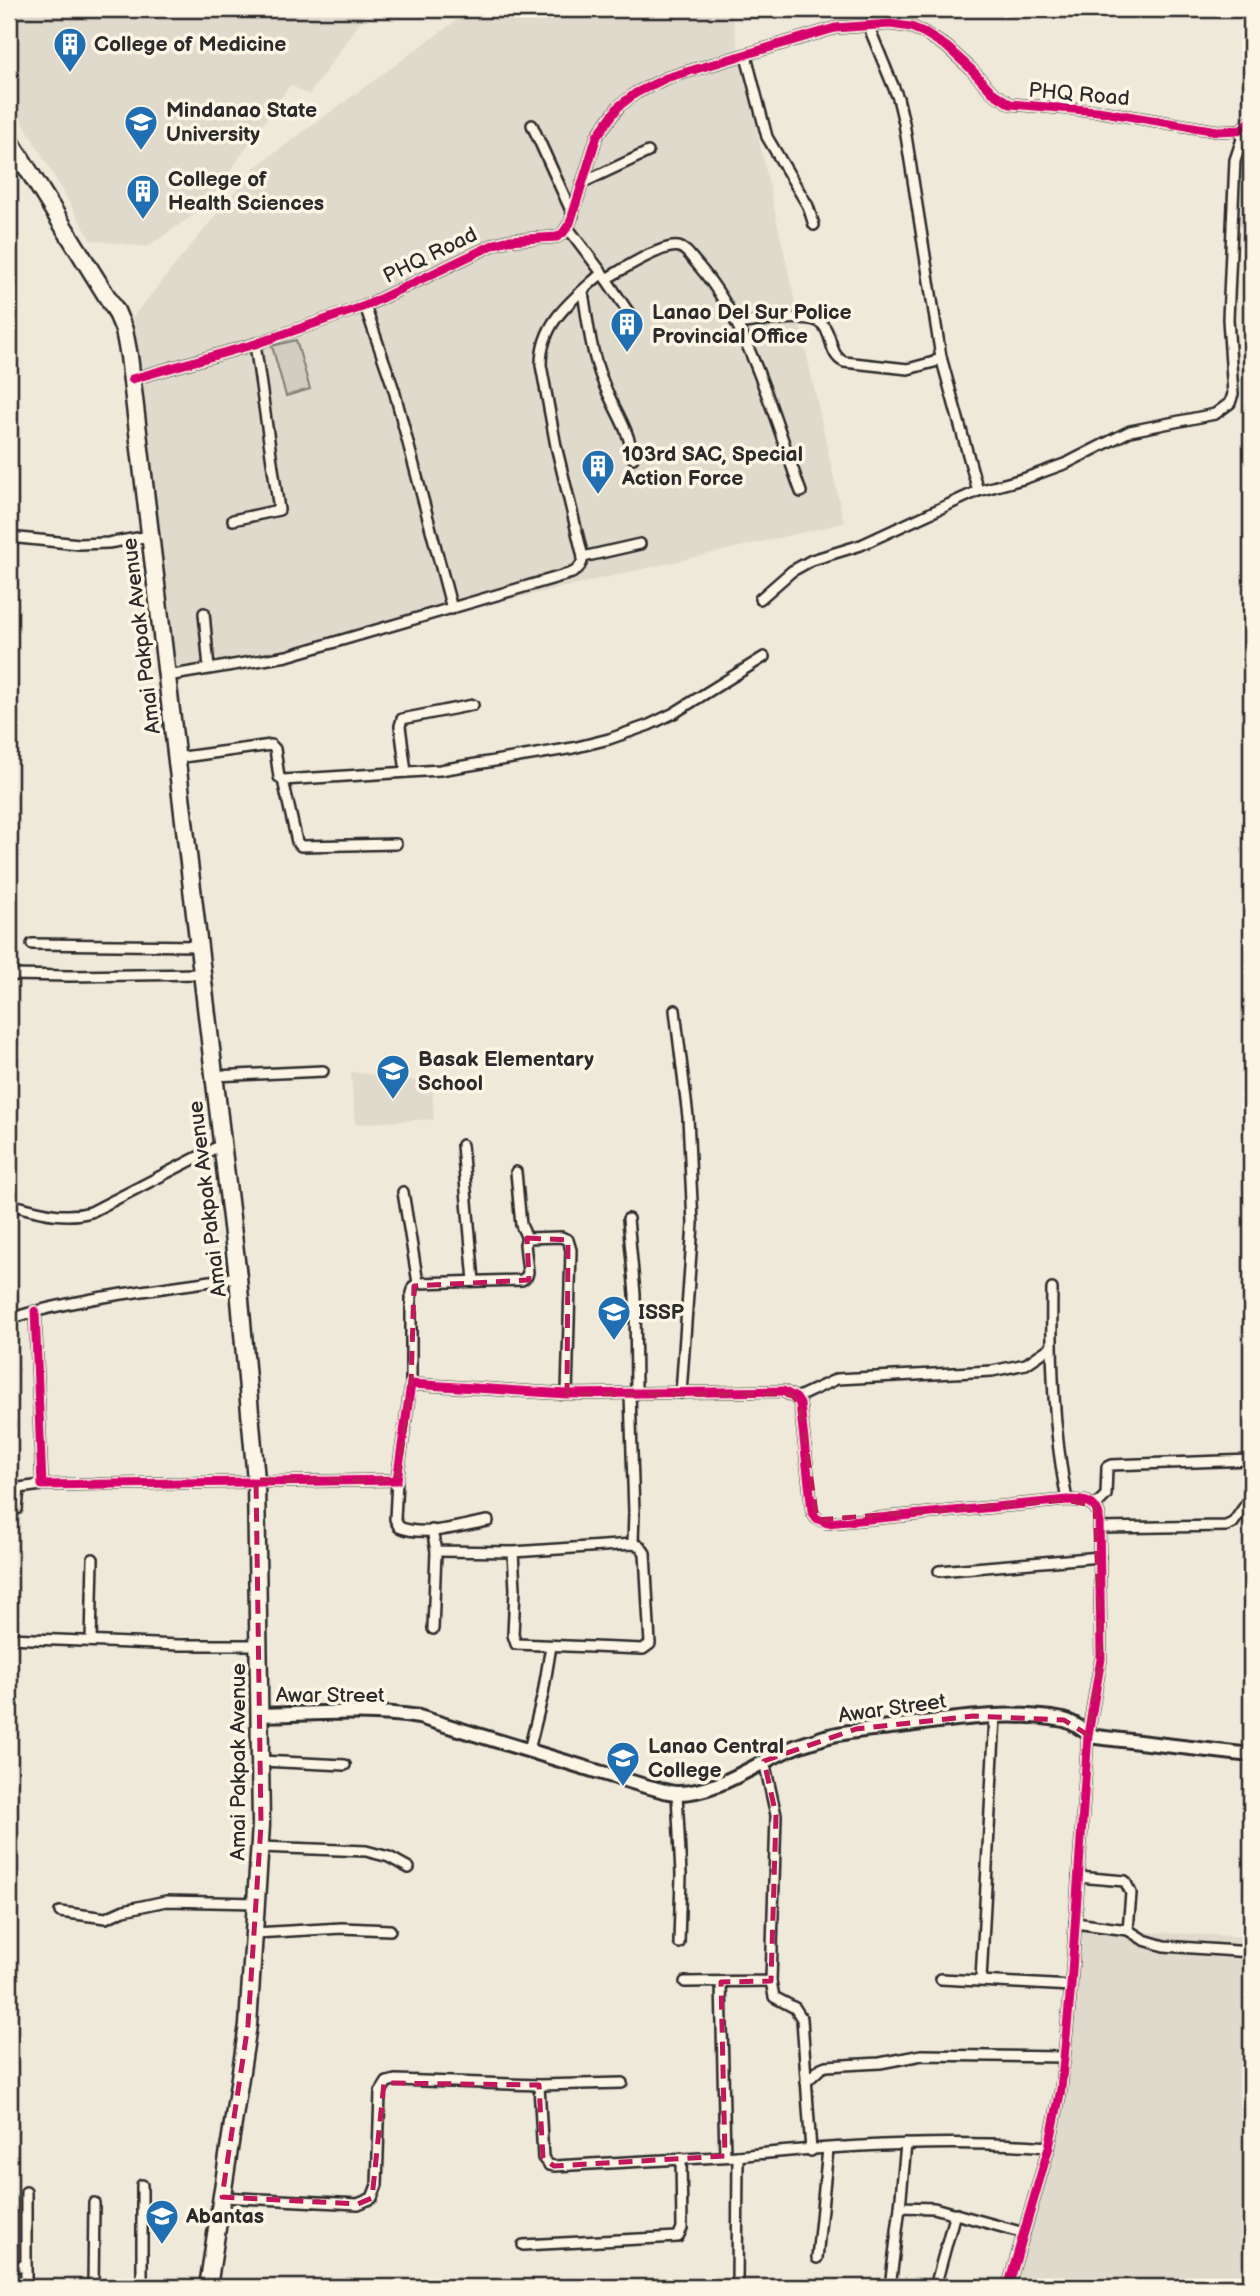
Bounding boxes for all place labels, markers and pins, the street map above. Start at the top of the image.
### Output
building icon: College of Medicine [51,25,89,74]
place label: College of Medicine [94,32,286,57]
place label: Mindanao State University [166,98,317,147]
school or university icon: Mindanao State University [122,103,160,152]
place label: College of Health Sciences [168,167,324,216]
building icon: College of Health Sciences [124,172,162,221]
place label: Lanao Del Sur Police Provincial Office [652,300,852,349]
building icon: Lanao Del Sur Police Provincial Office [608,305,646,354]
place label: 103rd SAC, Special Action Force [621,442,803,491]
building icon: 103rd SAC, Special Action Force [579,447,617,496]
place label: Basak Elementary School [418,1047,594,1096]
school or university icon: Basak Elementary School [374,1052,412,1101]
school or university icon: ISSP [595,1293,633,1342]
place label: ISSP [638,1300,685,1325]
place label: Lanao Central College [648,1734,784,1783]
school or university icon: Lanao Central College [604,1739,642,1788]
school or university icon: Abantas [143,2197,181,2246]
place label: Abantas [185,2204,264,2229]

